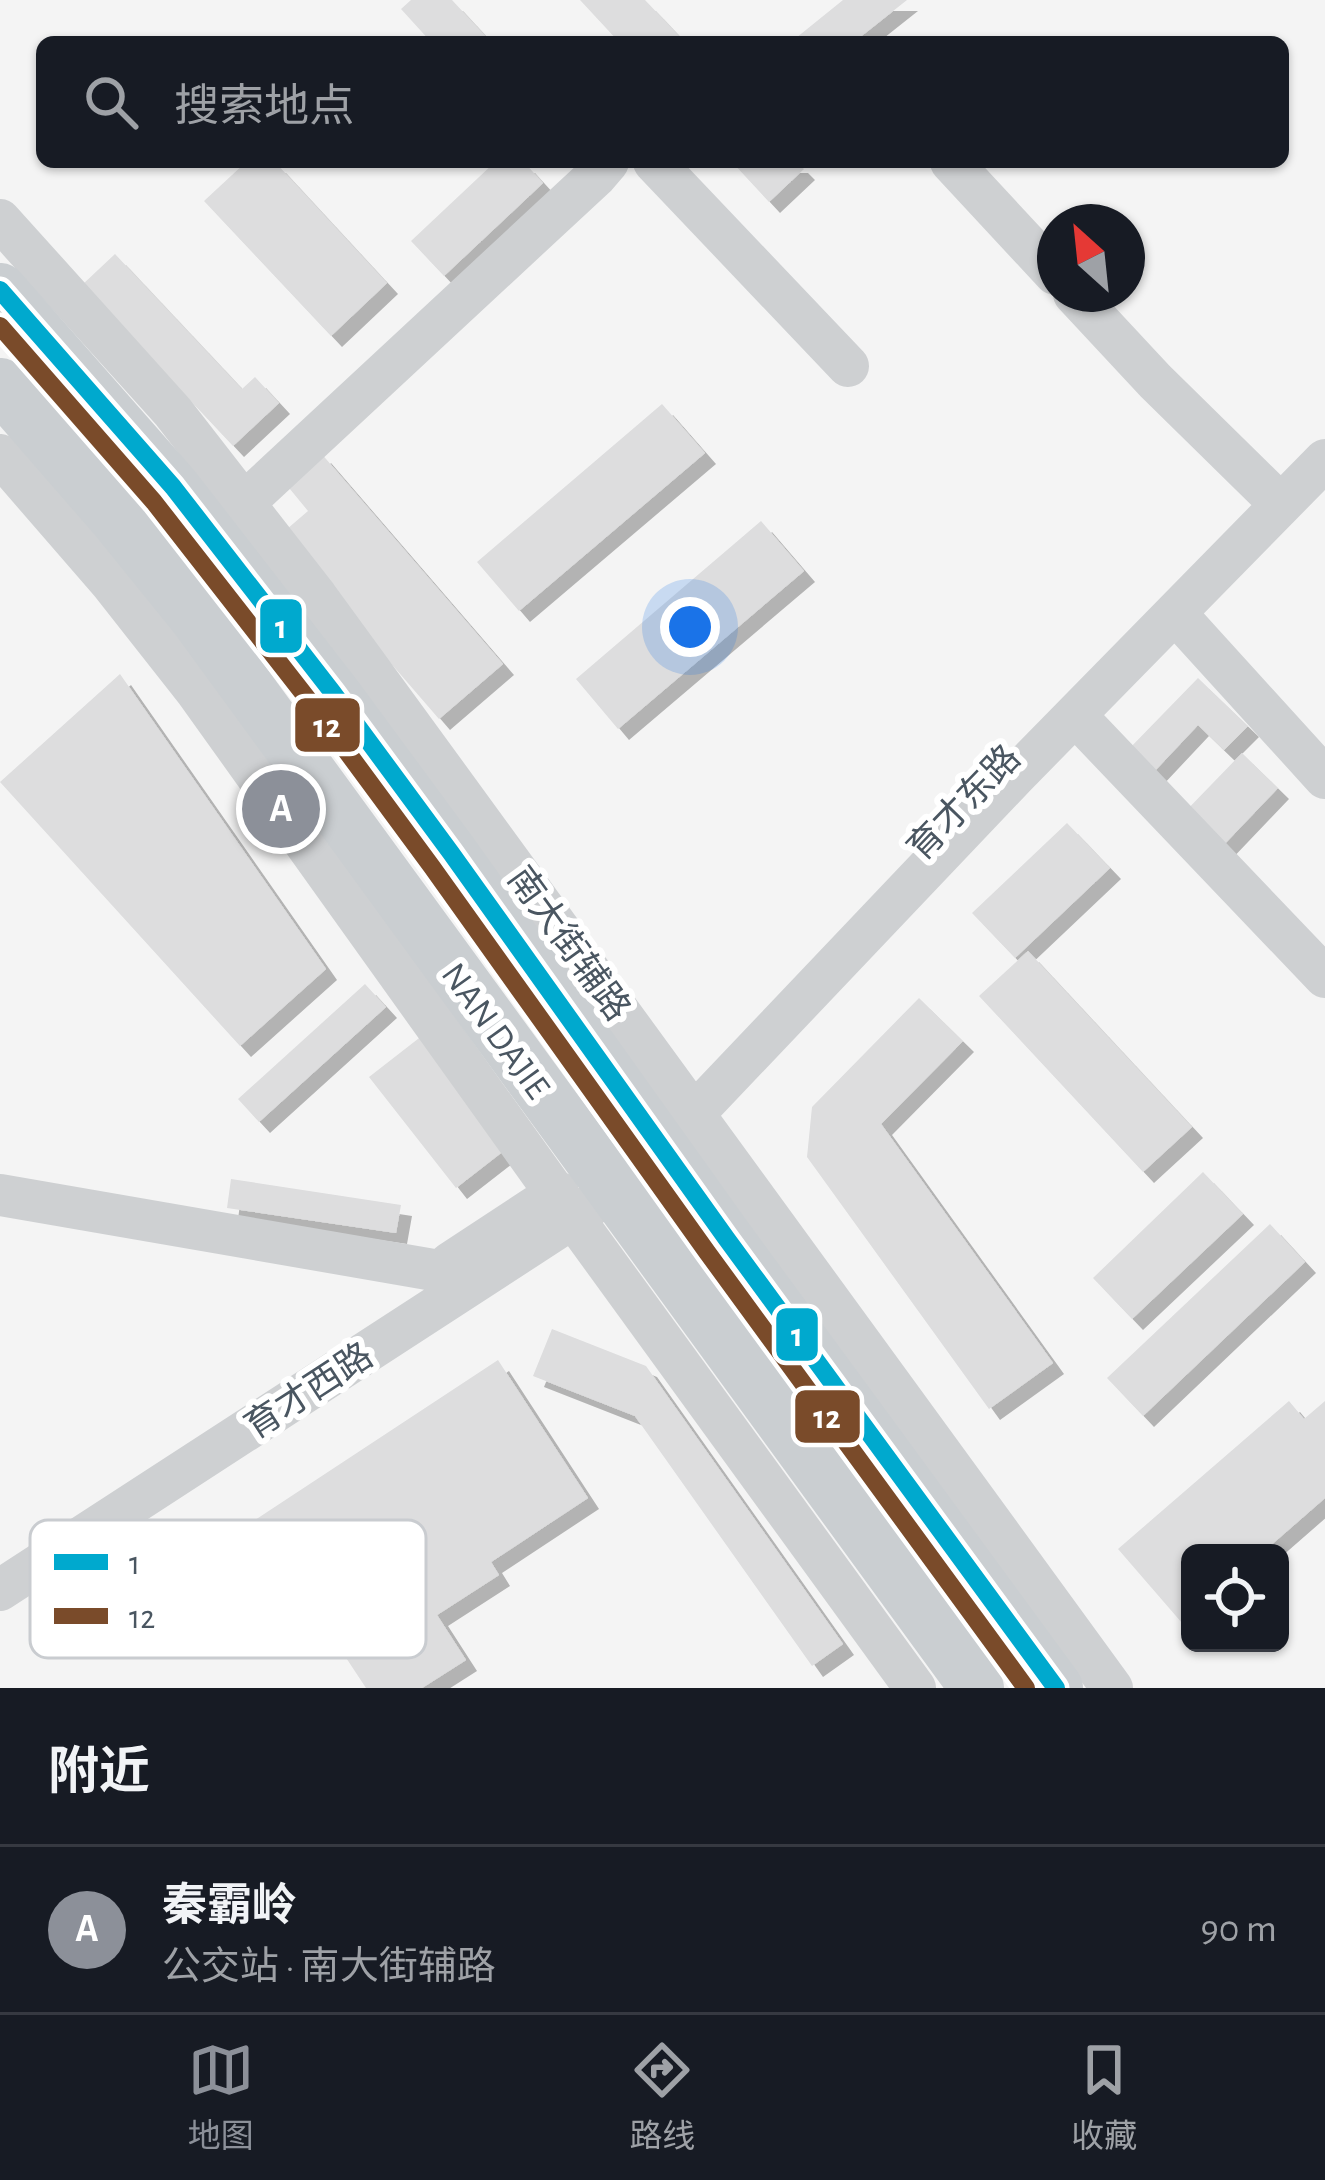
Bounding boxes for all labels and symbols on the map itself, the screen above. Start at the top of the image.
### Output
north arrow [1037,204,1145,312]
line badge: 1 [258,597,304,655]
your location [660,597,720,657]
text: 1 [275,612,287,645]
line badge: 12 [293,696,362,754]
text: 12 [313,711,341,744]
street label: 育才东路 [900,738,1027,868]
pin: A [242,764,320,854]
street label: 南大街辅路 [501,860,637,1028]
street label: NAN DAJIE [434,957,556,1106]
line badge: 1 [774,1306,820,1363]
text: 1 [791,1320,803,1353]
street label: 育才西路 [238,1336,379,1446]
line badge: 12 [793,1388,862,1445]
text: 12 [813,1402,841,1435]
legend [30,1520,426,1658]
text: 1 [129,1548,140,1581]
text: 12 [129,1602,155,1635]

